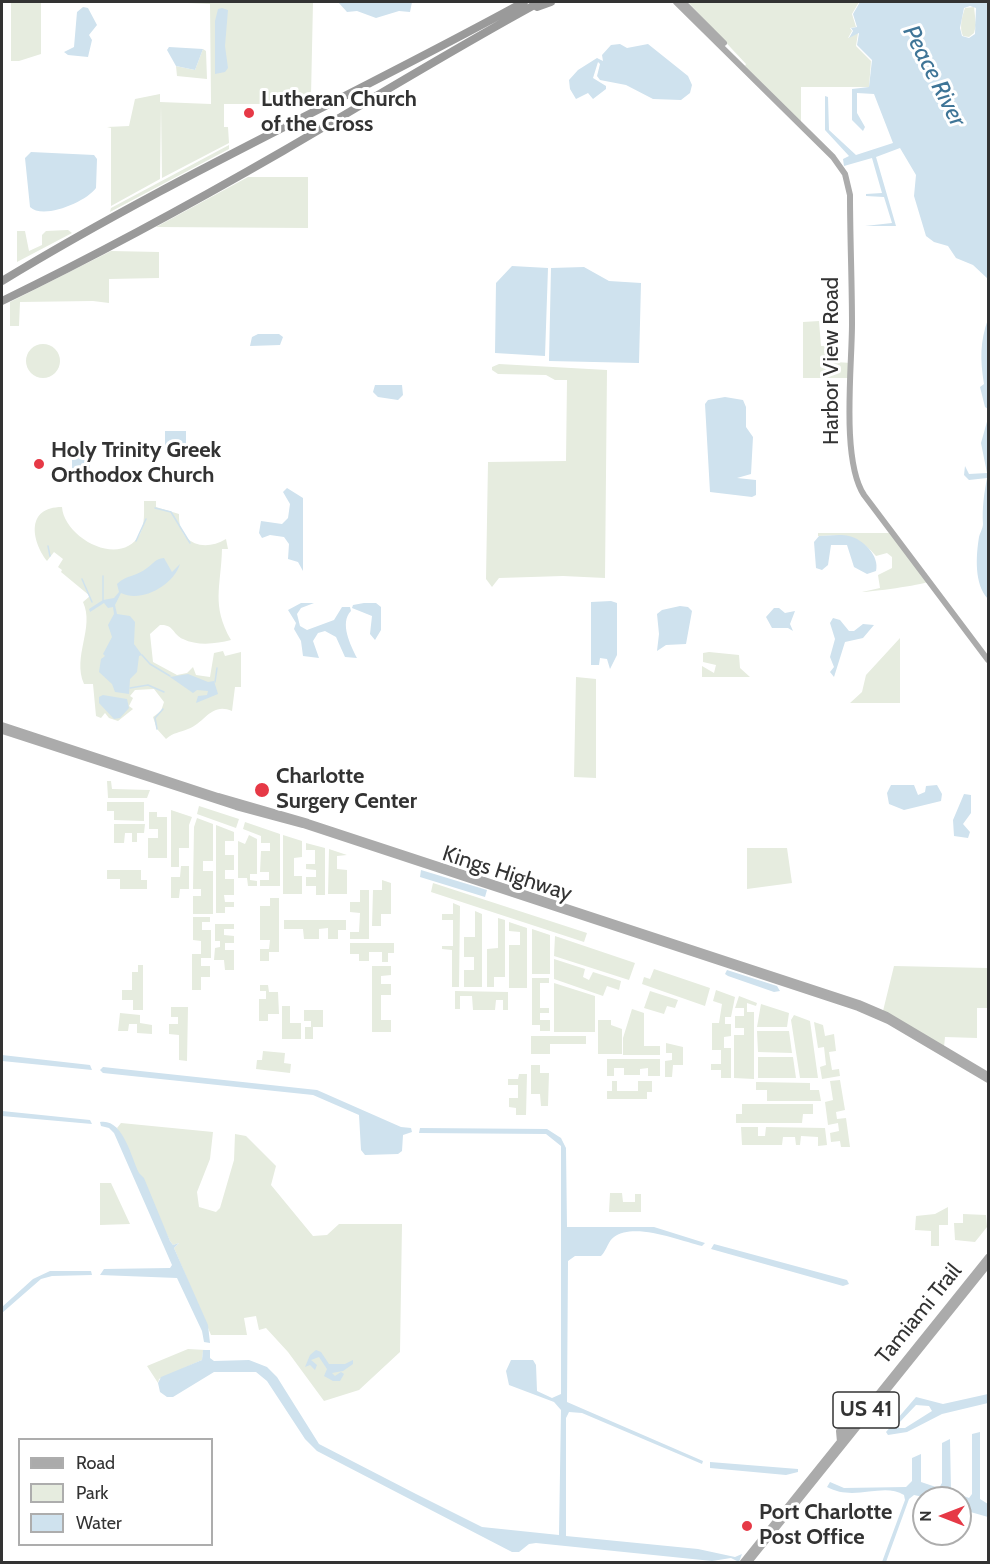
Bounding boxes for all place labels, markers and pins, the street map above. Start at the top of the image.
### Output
place label: Lutheran Church of the Cross [261,87,417,138]
marker: Lutheran Church of the Cross [242,106,256,120]
place label: Holy Trinity Greek Orthodox Church [51,438,221,490]
marker: Holy Trinity Greek Orthodox Church [32,457,46,471]
place label: Charlotte Surgery Center [276,764,417,816]
marker: Charlotte Surgery Center [253,781,271,799]
place label: Port Charlotte Post Office [759,1500,892,1552]
marker: Port Charlotte Post Office [740,1519,754,1533]

